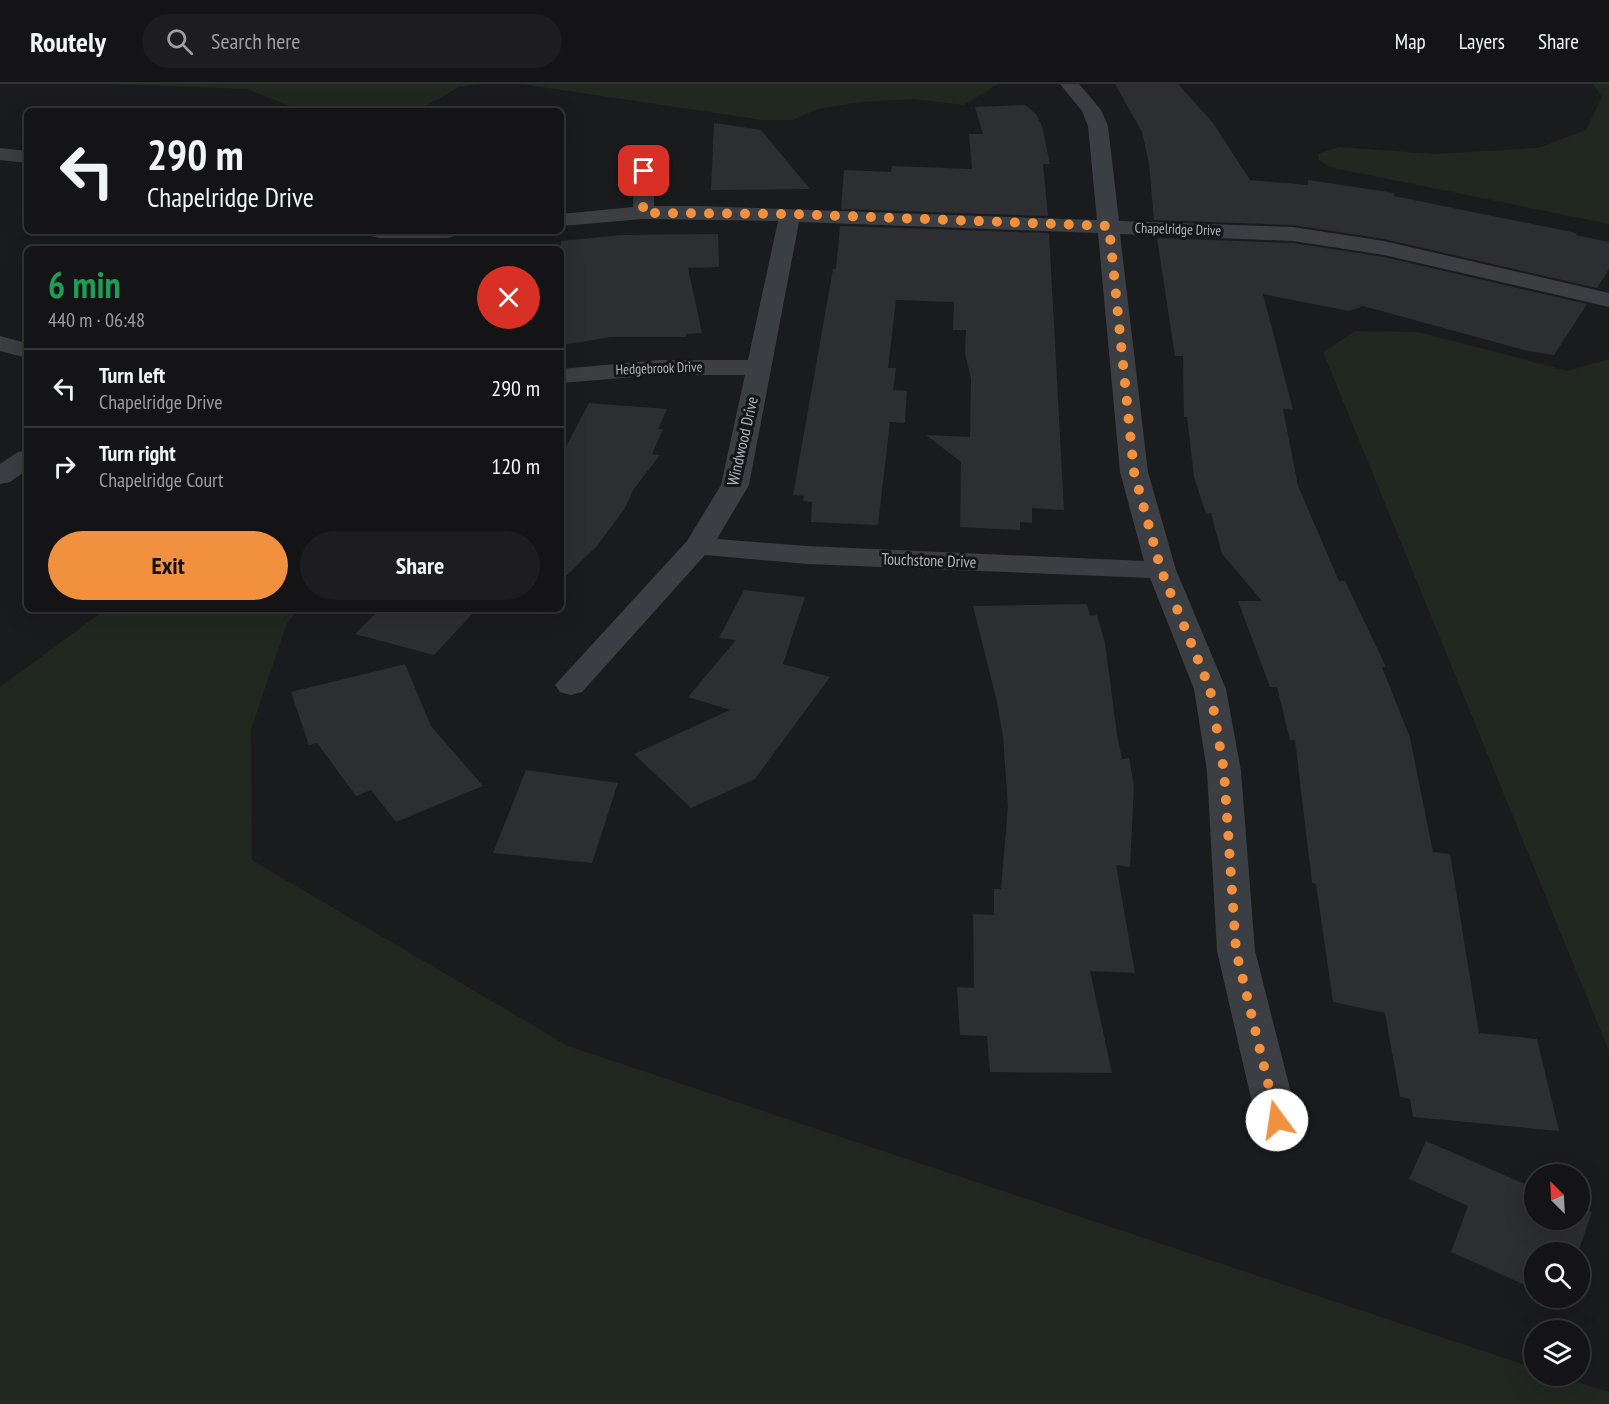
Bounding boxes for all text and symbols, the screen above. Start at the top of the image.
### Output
search box [142,14,562,68]
text: Routely [30,23,106,60]
icon: search [163,25,196,58]
text: Search here [211,27,300,55]
text: Map [1395,28,1426,55]
text: Layers [1459,28,1505,55]
text: Share [1538,28,1579,55]
text: 290 m [147,127,244,182]
icon: left [48,132,126,210]
pin [618,145,669,196]
icon: arrive [627,154,660,187]
text: Chapelridge Drive [147,180,314,214]
street label: Chapelridge Drive [1134,218,1222,240]
text: 6 min [48,261,121,308]
button: close [477,266,540,329]
text: 440 m · 06:48 [48,307,145,333]
street label: Hedgebrook Drive [615,357,703,379]
text: Turn left [99,361,165,389]
icon: left [48,372,81,405]
text: 290 m [491,374,540,402]
text: Chapelridge Drive [99,389,223,415]
street label: Windwood Drive [722,395,762,487]
text: Turn right [99,439,176,467]
icon: right [48,450,81,483]
text: 120 m [491,452,540,480]
text: Chapelridge Court [99,467,224,493]
button: Exit [48,531,288,600]
button: Share [300,531,540,600]
street label: Touchstone Drive [881,548,977,572]
position arrow [1245,1088,1309,1152]
north arrow [1524,1164,1590,1230]
map controls [1524,1164,1590,1386]
button: search [1524,1242,1590,1308]
button: layers [1524,1320,1590,1386]

